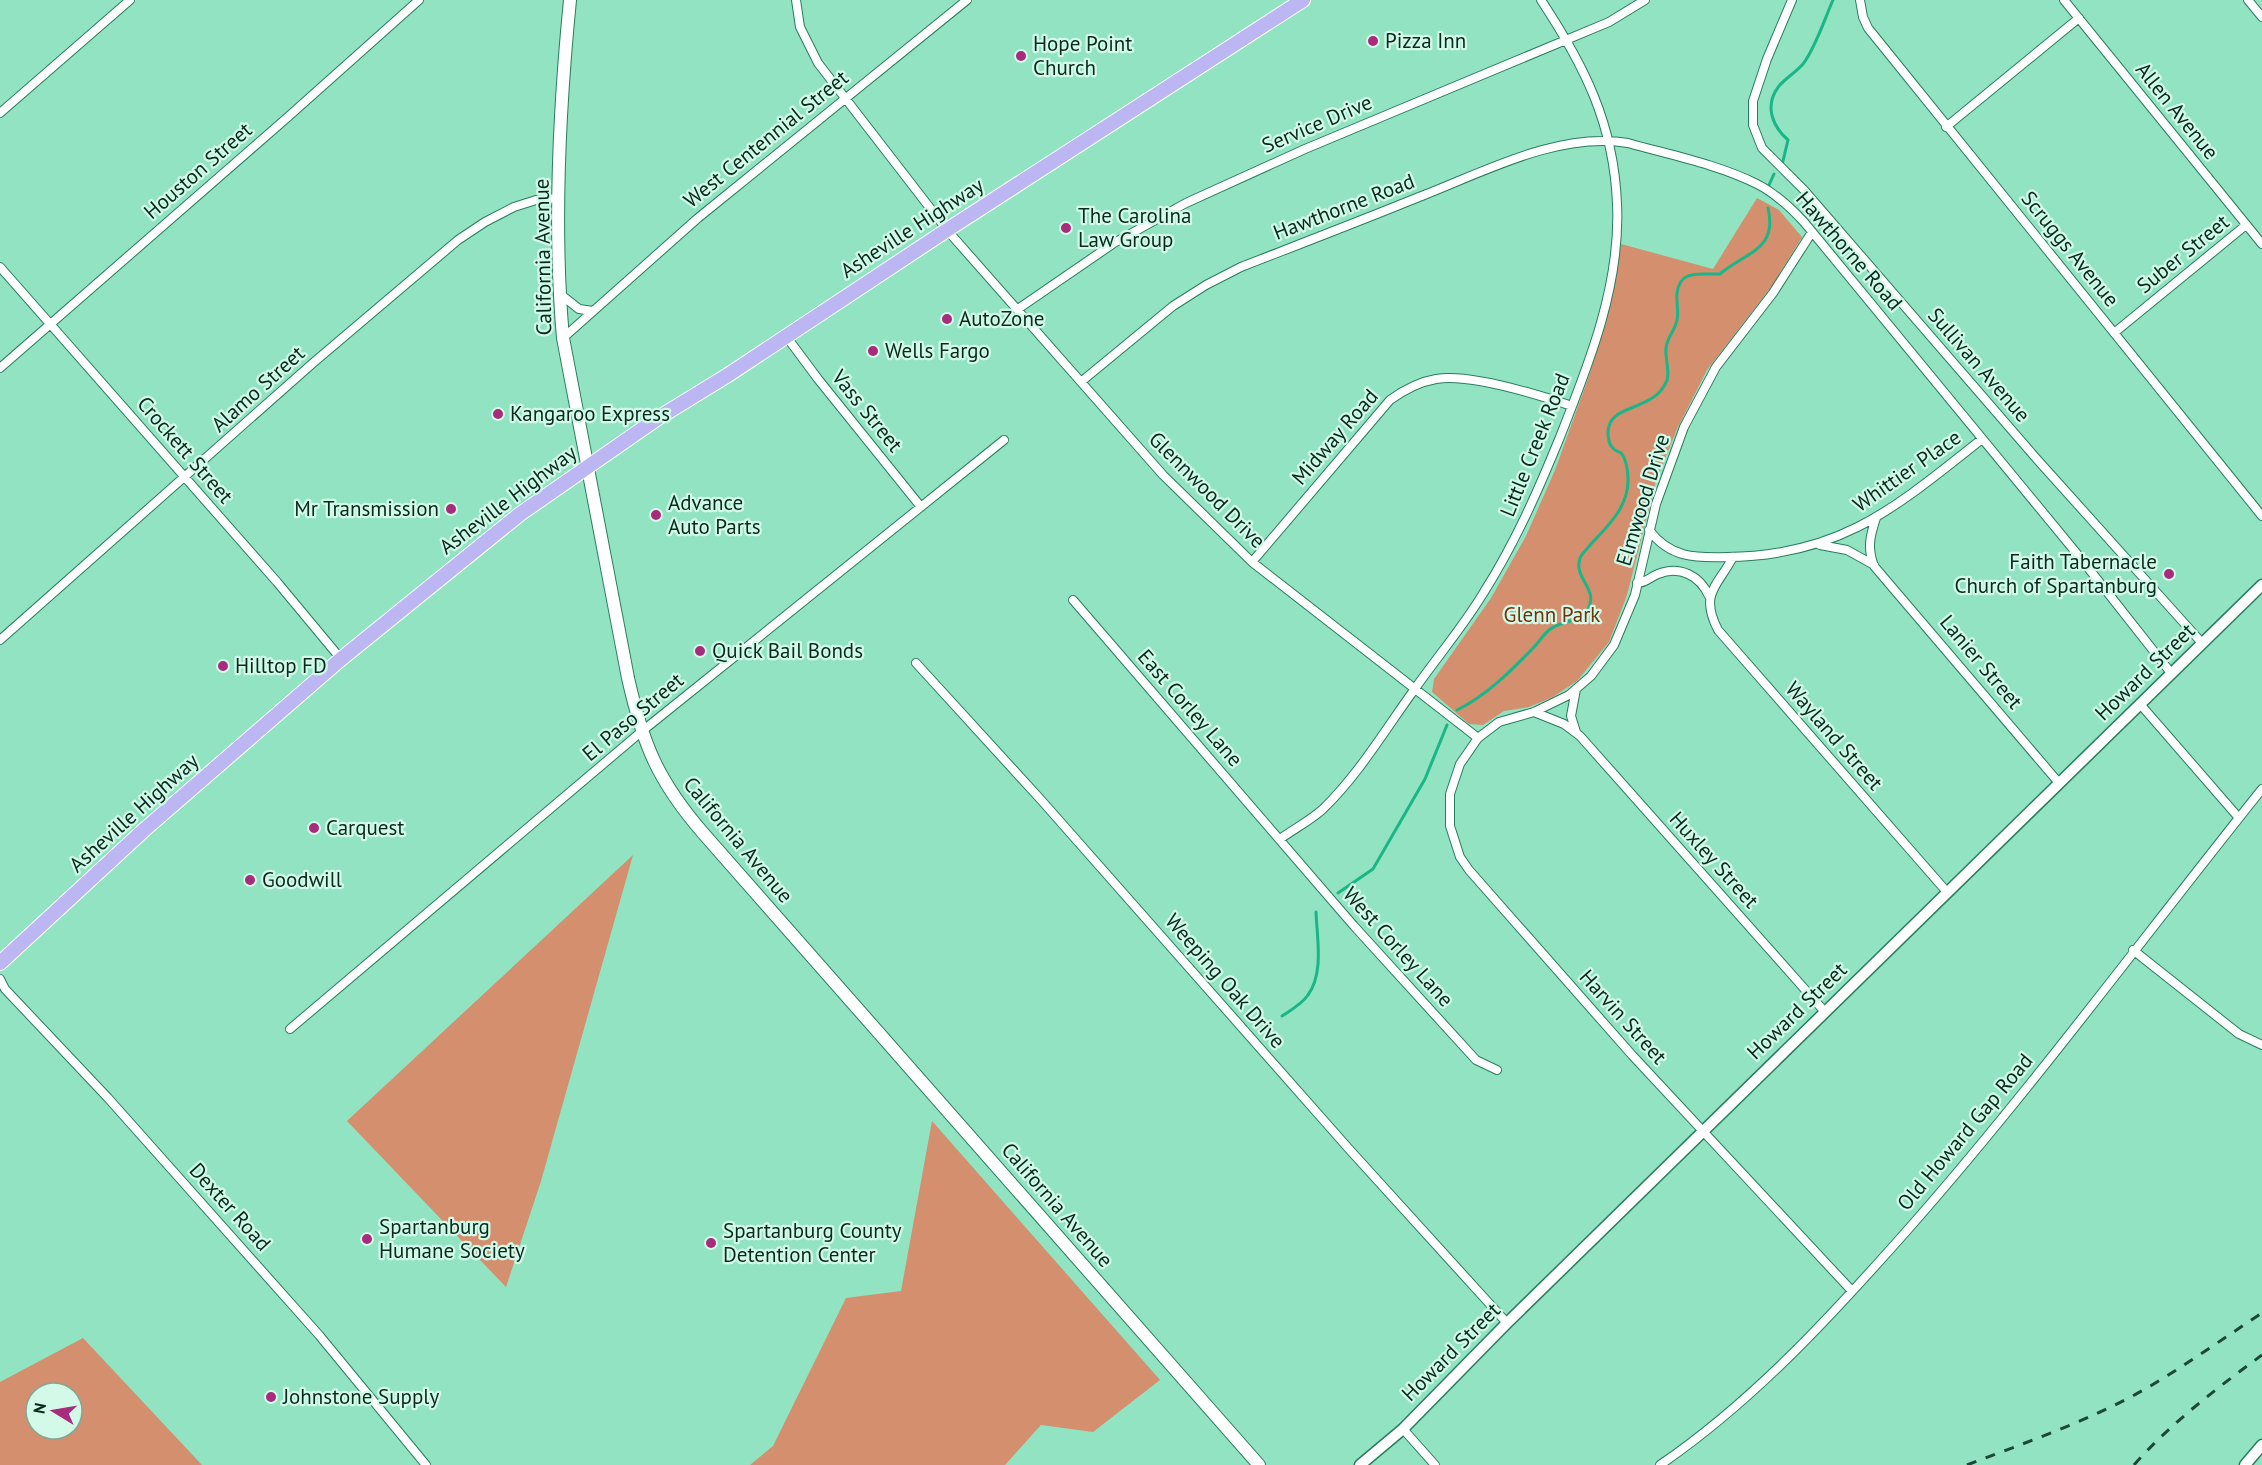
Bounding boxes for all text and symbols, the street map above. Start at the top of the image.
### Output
place label: Pizza Inn [1385,27,1466,54]
place label: Hope Point Church [1033,30,1132,81]
marker: Pizza Inn [1366,34,1380,48]
marker: Hope Point Church [1014,49,1028,63]
street label: Allen Avenue [2130,57,2225,165]
street label: West Centennial Street [678,64,853,213]
street label: Service Drive [1258,88,1376,159]
street label: Houston Street [138,116,257,225]
street label: Hawthorne Road [1269,167,1418,246]
street label: Asheville Highway [835,171,989,284]
street label: California Avenue [528,178,557,336]
street label: Scruggs Avenue [2016,185,2125,312]
street label: Hawthorne Road [1790,186,1909,316]
place label: The Carolina Law Group [1078,202,1192,253]
street label: Suber Street [2131,208,2234,299]
marker: The Carolina Law Group [1059,221,1073,235]
street label: Sullivan Avenue [1922,302,2036,427]
place label: AutoZone [959,305,1045,332]
marker: AutoZone [940,312,954,326]
place label: Wells Fargo [885,337,990,364]
street label: Alamo Street [205,340,310,438]
marker: Wells Fargo [866,344,880,358]
street label: Vass Street [825,363,909,457]
street label: Little Creek Road [1493,369,1576,521]
street label: Midway Road [1286,383,1384,490]
street label: Crockett Street [131,390,239,509]
place label: Kangaroo Express [510,400,670,427]
marker: Kangaroo Express [491,407,505,421]
street label: Whittier Place [1847,423,1966,518]
street label: Glennwood Drive [1143,426,1271,554]
street label: Elmwood Drive [1610,431,1675,569]
street label: Asheville Highway [434,439,582,560]
place label: Advance Auto Parts [668,489,761,540]
place label: Mr Transmission [294,495,439,522]
marker: Mr Transmission [444,502,458,516]
marker: Advance Auto Parts [649,508,663,522]
place label: Faith Tabernacle Church of Spartanburg [1954,548,2157,599]
marker: Faith Tabernacle Church of Spartanburg [2162,567,2176,581]
park label: Glenn Park [1504,601,1600,628]
street label: Lanier Street [1934,609,2029,714]
street label: Howard Street [2089,617,2200,726]
place label: Quick Bail Bonds [712,637,863,664]
street label: East Corley Lane [1132,643,1249,772]
marker: Quick Bail Bonds [693,644,707,658]
place label: Hilltop FD [235,652,327,679]
marker: Hilltop FD [216,659,230,673]
street label: El Paso Street [577,666,689,767]
street label: Wayland Street [1780,676,1889,796]
street label: Asheville Highway [63,747,204,878]
street label: California Avenue [678,771,799,908]
street label: Huxley Street [1664,806,1765,914]
place label: Carquest [326,814,404,841]
marker: Carquest [307,821,321,835]
place label: Goodwill [262,866,342,893]
marker: Goodwill [243,873,257,887]
street label: West Corley Lane [1337,881,1459,1012]
street label: Weeping Oak Drive [1159,908,1291,1054]
street label: Howard Street [1741,956,1852,1065]
street label: Harvin Street [1574,964,1673,1070]
street label: Old Howard Gap Road [1891,1047,2038,1216]
street label: California Avenue [996,1137,1119,1273]
street label: Dexter Road [184,1157,277,1256]
place label: Spartanburg Humane Society [379,1213,525,1264]
place label: Spartanburg County Detention Center [723,1217,902,1268]
marker: Spartanburg Humane Society [360,1232,374,1246]
marker: Spartanburg County Detention Center [704,1236,718,1250]
street label: Howard Street [1396,1297,1506,1407]
north arrow [24,1381,84,1441]
place label: Johnstone Supply [282,1383,439,1410]
marker: Johnstone Supply [264,1390,278,1404]
text: N [28,1401,50,1415]

